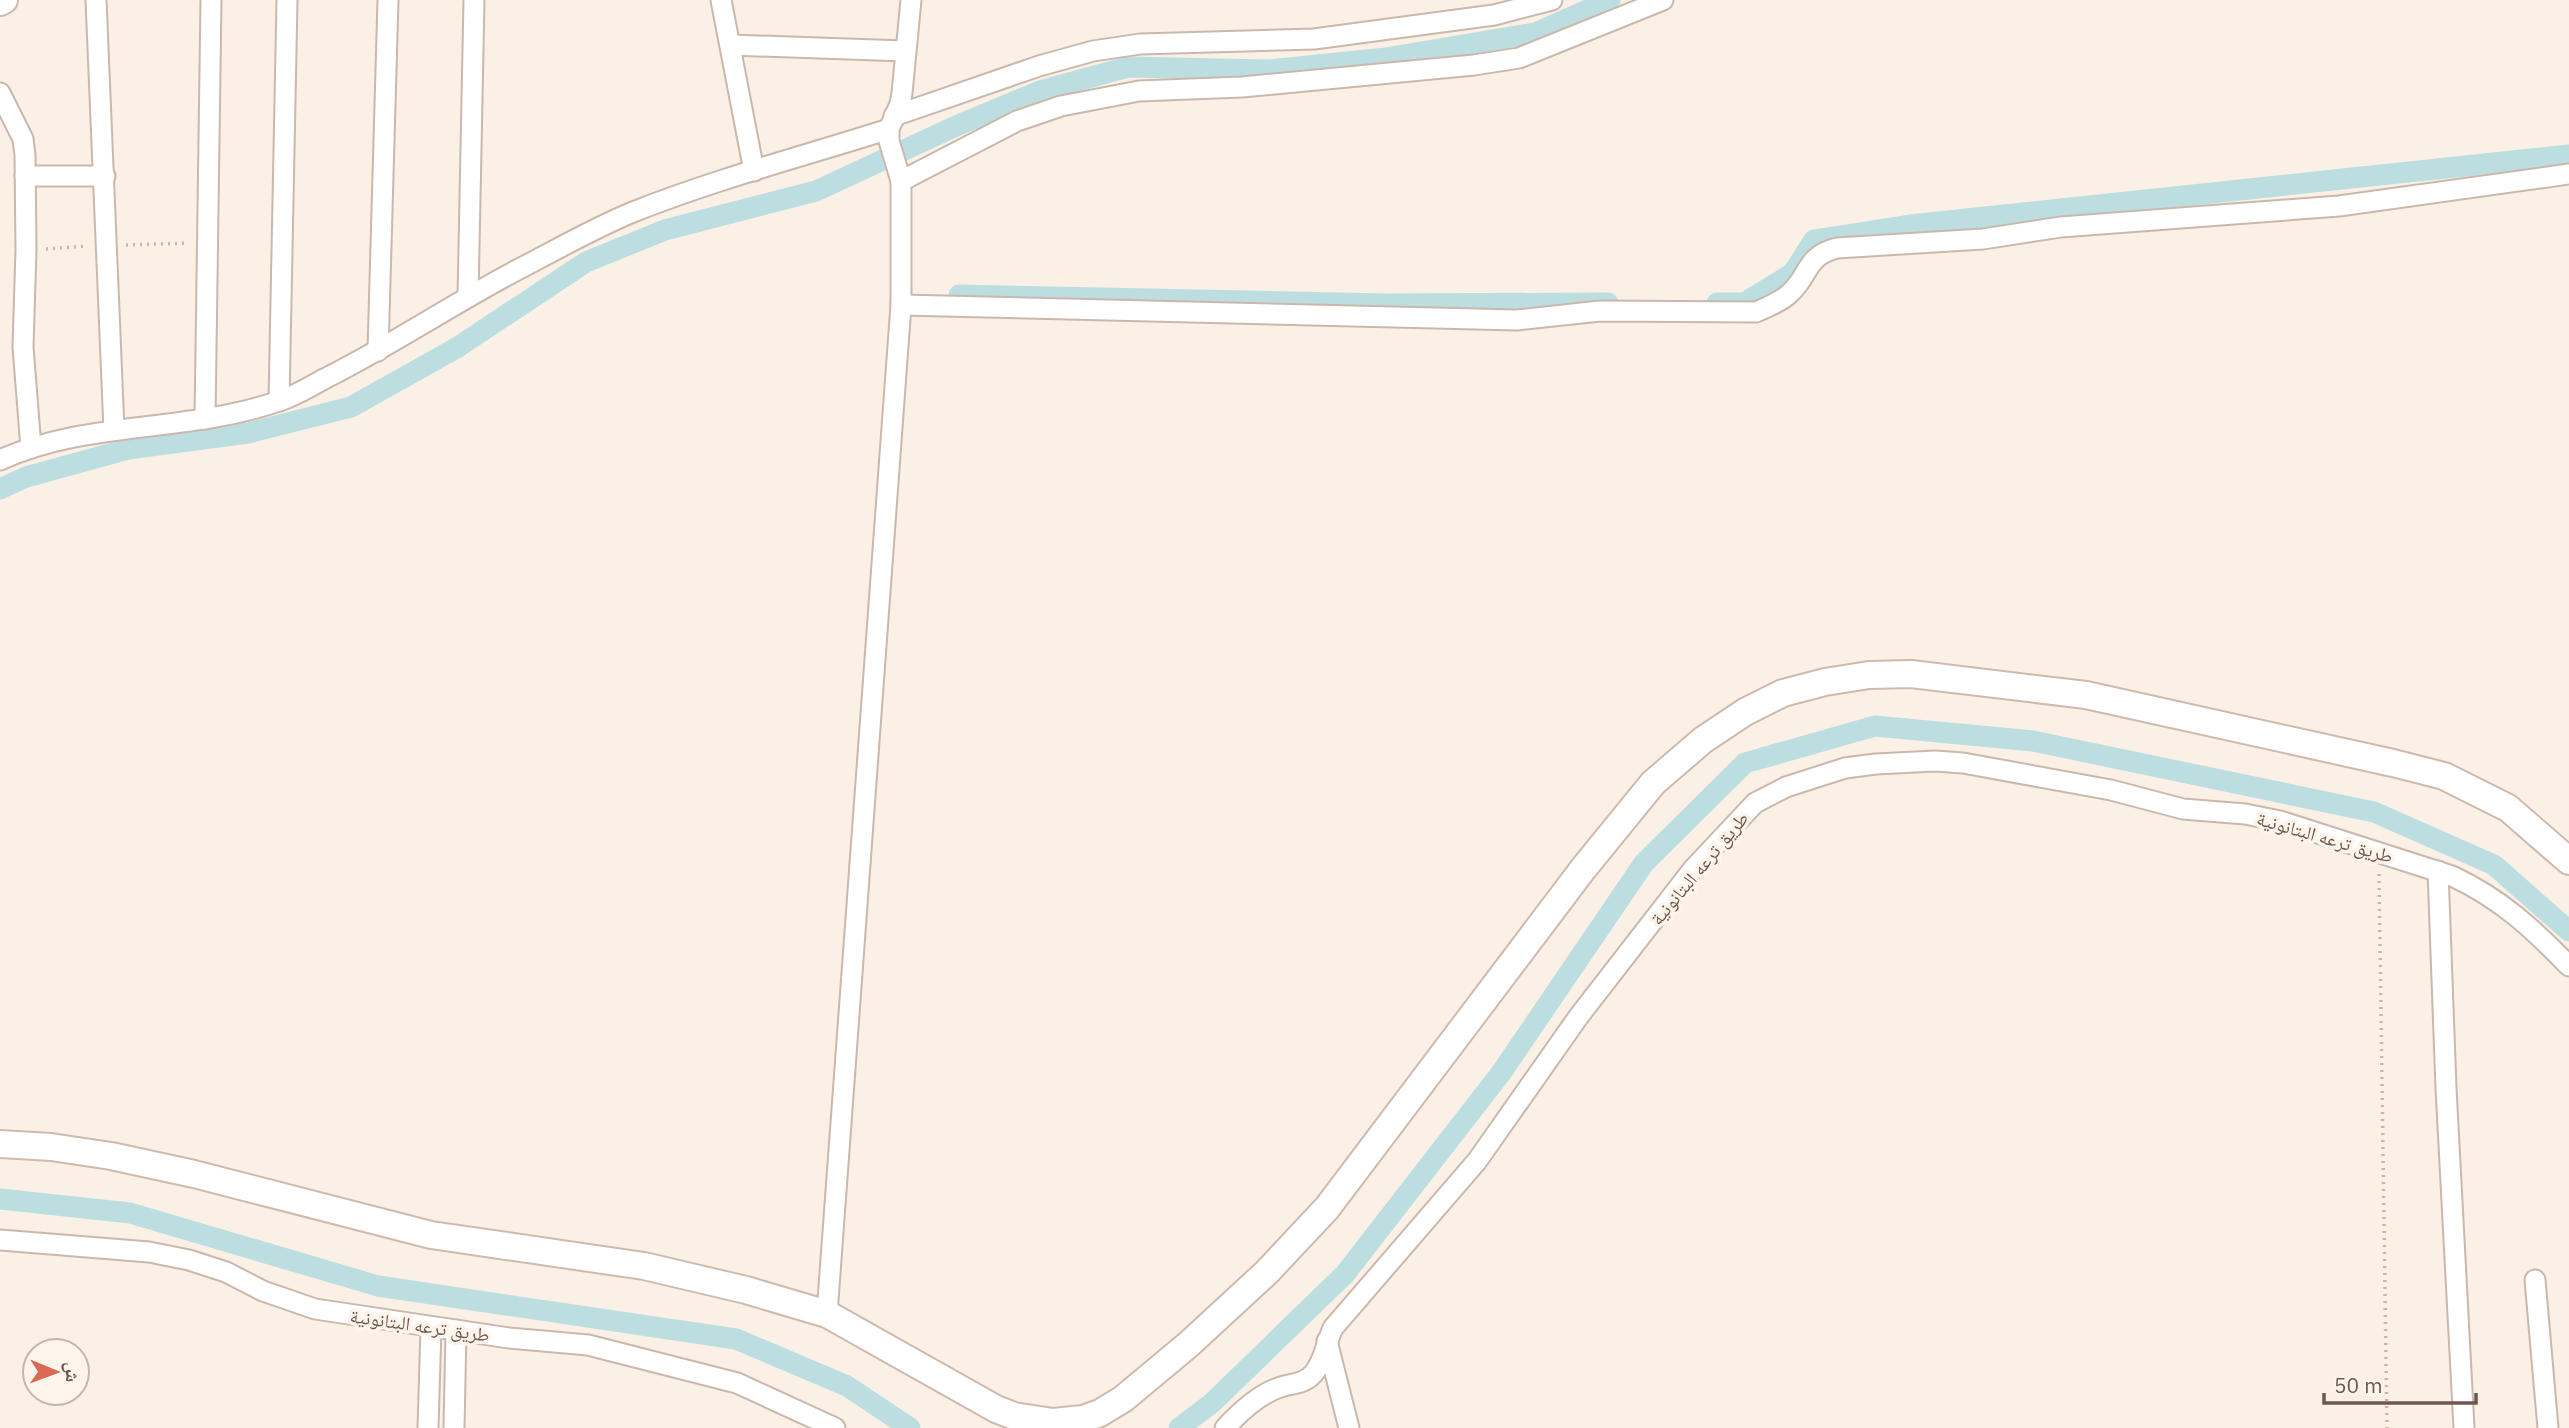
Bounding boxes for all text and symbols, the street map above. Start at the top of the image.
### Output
street label: طريق ترعه البتانونية [1645,806,1753,930]
street label: طريق ترعه البتانونية [2254,806,2396,868]
street label: طريق ترعه البتانونية [349,1303,491,1347]
north arrow [21,1337,91,1407]
text: ش [61,1362,85,1383]
scale bar [2324,1362,2476,1406]
text: 50 m [2334,1371,2383,1399]

